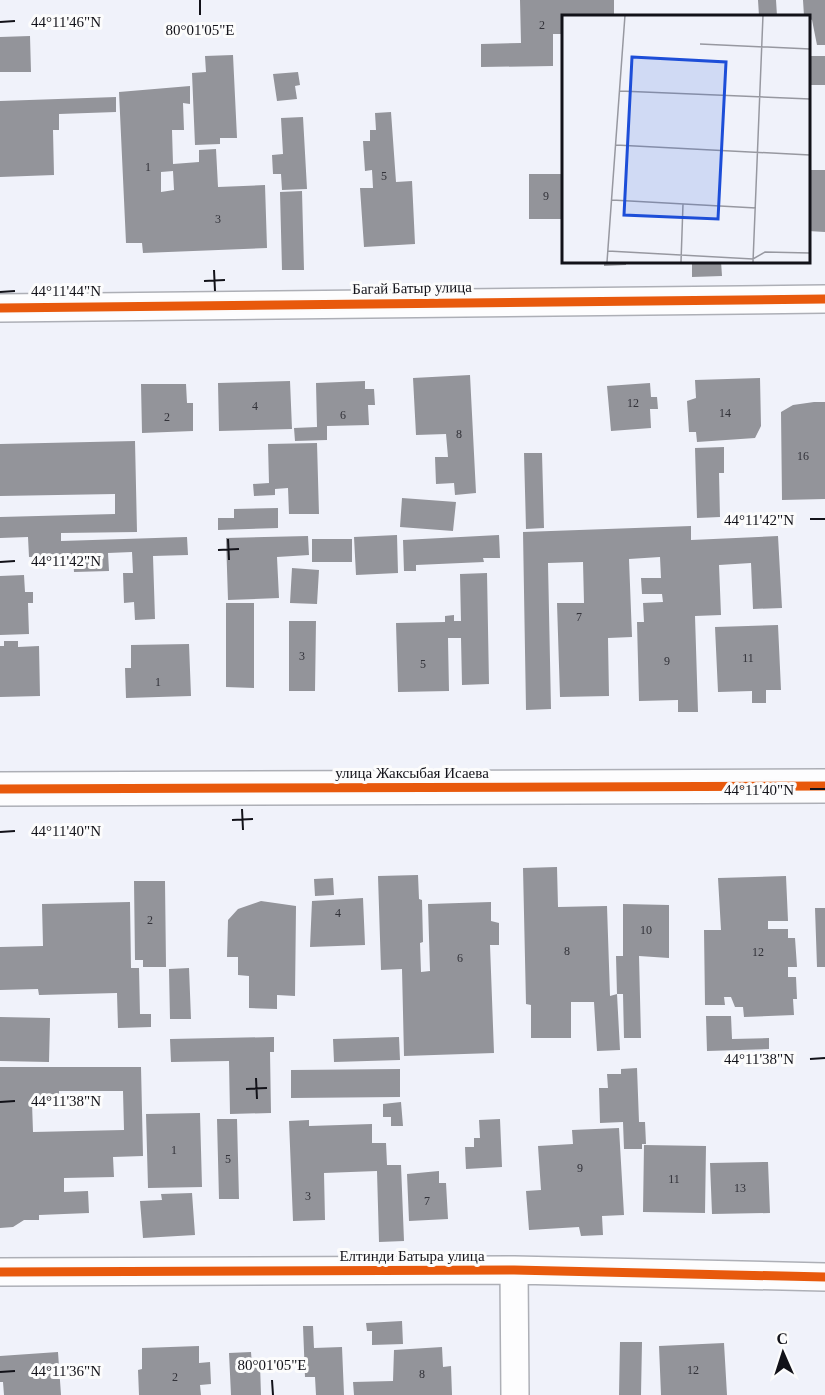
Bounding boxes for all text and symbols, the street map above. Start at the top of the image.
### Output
text: 44°11'46"N [31,14,101,30]
inset map [562,15,810,262]
house number: 2 [539,18,545,32]
text: 80°01'05"E [166,22,235,38]
house number: 1 [145,160,151,174]
house number: 5 [381,169,387,183]
house number: 9 [543,189,549,203]
house number: 3 [215,212,221,226]
street label: Багай Батыр улица [352,279,472,297]
text: 44°11'44"N [31,283,101,299]
house number: 12 [627,396,639,410]
house number: 4 [252,399,258,413]
house number: 14 [719,406,731,420]
house number: 6 [340,408,346,422]
house number: 2 [164,410,170,424]
house number: 8 [456,427,462,441]
house number: 16 [797,449,809,463]
text: 44°11'42"N [724,512,794,528]
text: 44°11'42"N [31,553,101,569]
house number: 7 [576,610,582,624]
house number: 3 [299,649,305,663]
house number: 11 [742,651,754,665]
house number: 9 [664,654,670,668]
house number: 5 [420,657,426,671]
house number: 1 [155,675,161,689]
street label: улица Жаксыбая Исаева [335,765,489,781]
text: 44°11'40"N [724,782,794,798]
text: 44°11'40"N [31,823,101,839]
house number: 4 [335,906,341,920]
house number: 2 [147,913,153,927]
house number: 10 [640,923,652,937]
house number: 8 [564,944,570,958]
house number: 12 [752,945,764,959]
house number: 6 [457,951,463,965]
text: 44°11'38"N [724,1051,794,1067]
text: 44°11'38"N [31,1093,101,1109]
house number: 1 [171,1143,177,1157]
house number: 5 [225,1152,231,1166]
house number: 9 [577,1161,583,1175]
house number: 11 [668,1172,680,1186]
house number: 13 [734,1181,746,1195]
house number: 3 [305,1189,311,1203]
house number: 7 [424,1194,430,1208]
street label: Елтинди Батыра улица [339,1248,485,1264]
north arrow [753,1323,813,1383]
text: С [776,1330,788,1347]
text: 80°01'05"E [238,1357,307,1373]
text: 44°11'36"N [31,1363,101,1379]
house number: 12 [687,1363,699,1377]
house number: 8 [419,1367,425,1381]
house number: 2 [172,1370,178,1384]

